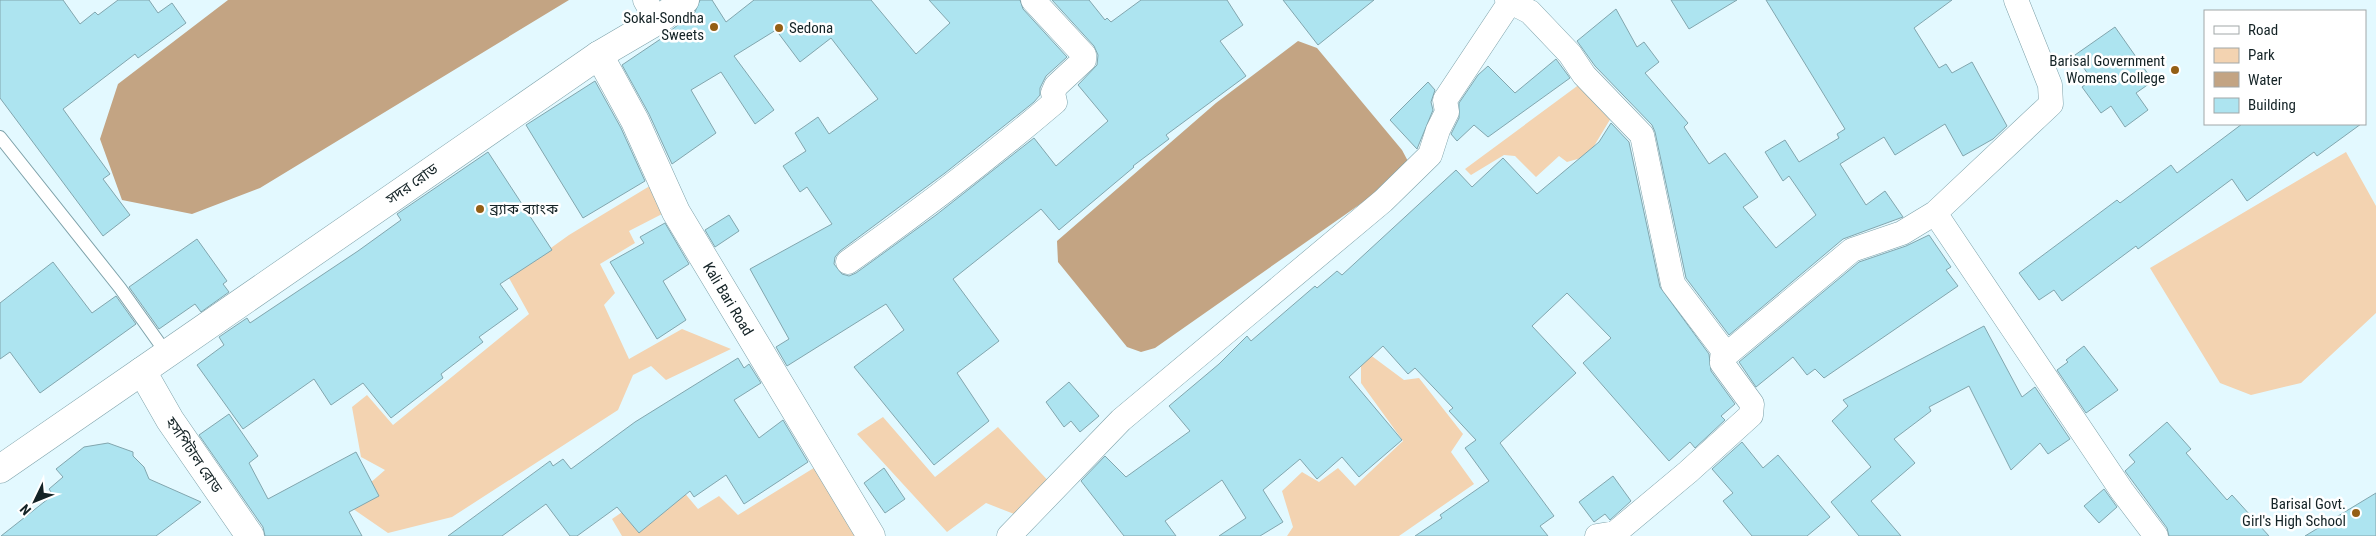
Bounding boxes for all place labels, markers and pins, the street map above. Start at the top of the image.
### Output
place label: Sokal-Sondha Sweets [623,9,704,44]
place label: Sedona [789,19,833,37]
marker: Sokal-Sondha Sweets [708,21,720,33]
marker: Sedona [773,22,785,34]
place label: Barisal Government Womens College [2049,52,2165,87]
marker: Barisal Government Womens College [2169,64,2181,76]
place label: ব্র্যাক ব্যাংক [489,200,559,218]
marker: ব্র্যাক ব্যাংক [474,203,486,215]
place label: Barisal Govt. Girl's High School [2242,495,2346,530]
marker: Barisal Govt. Girl's High School [2350,507,2362,519]

